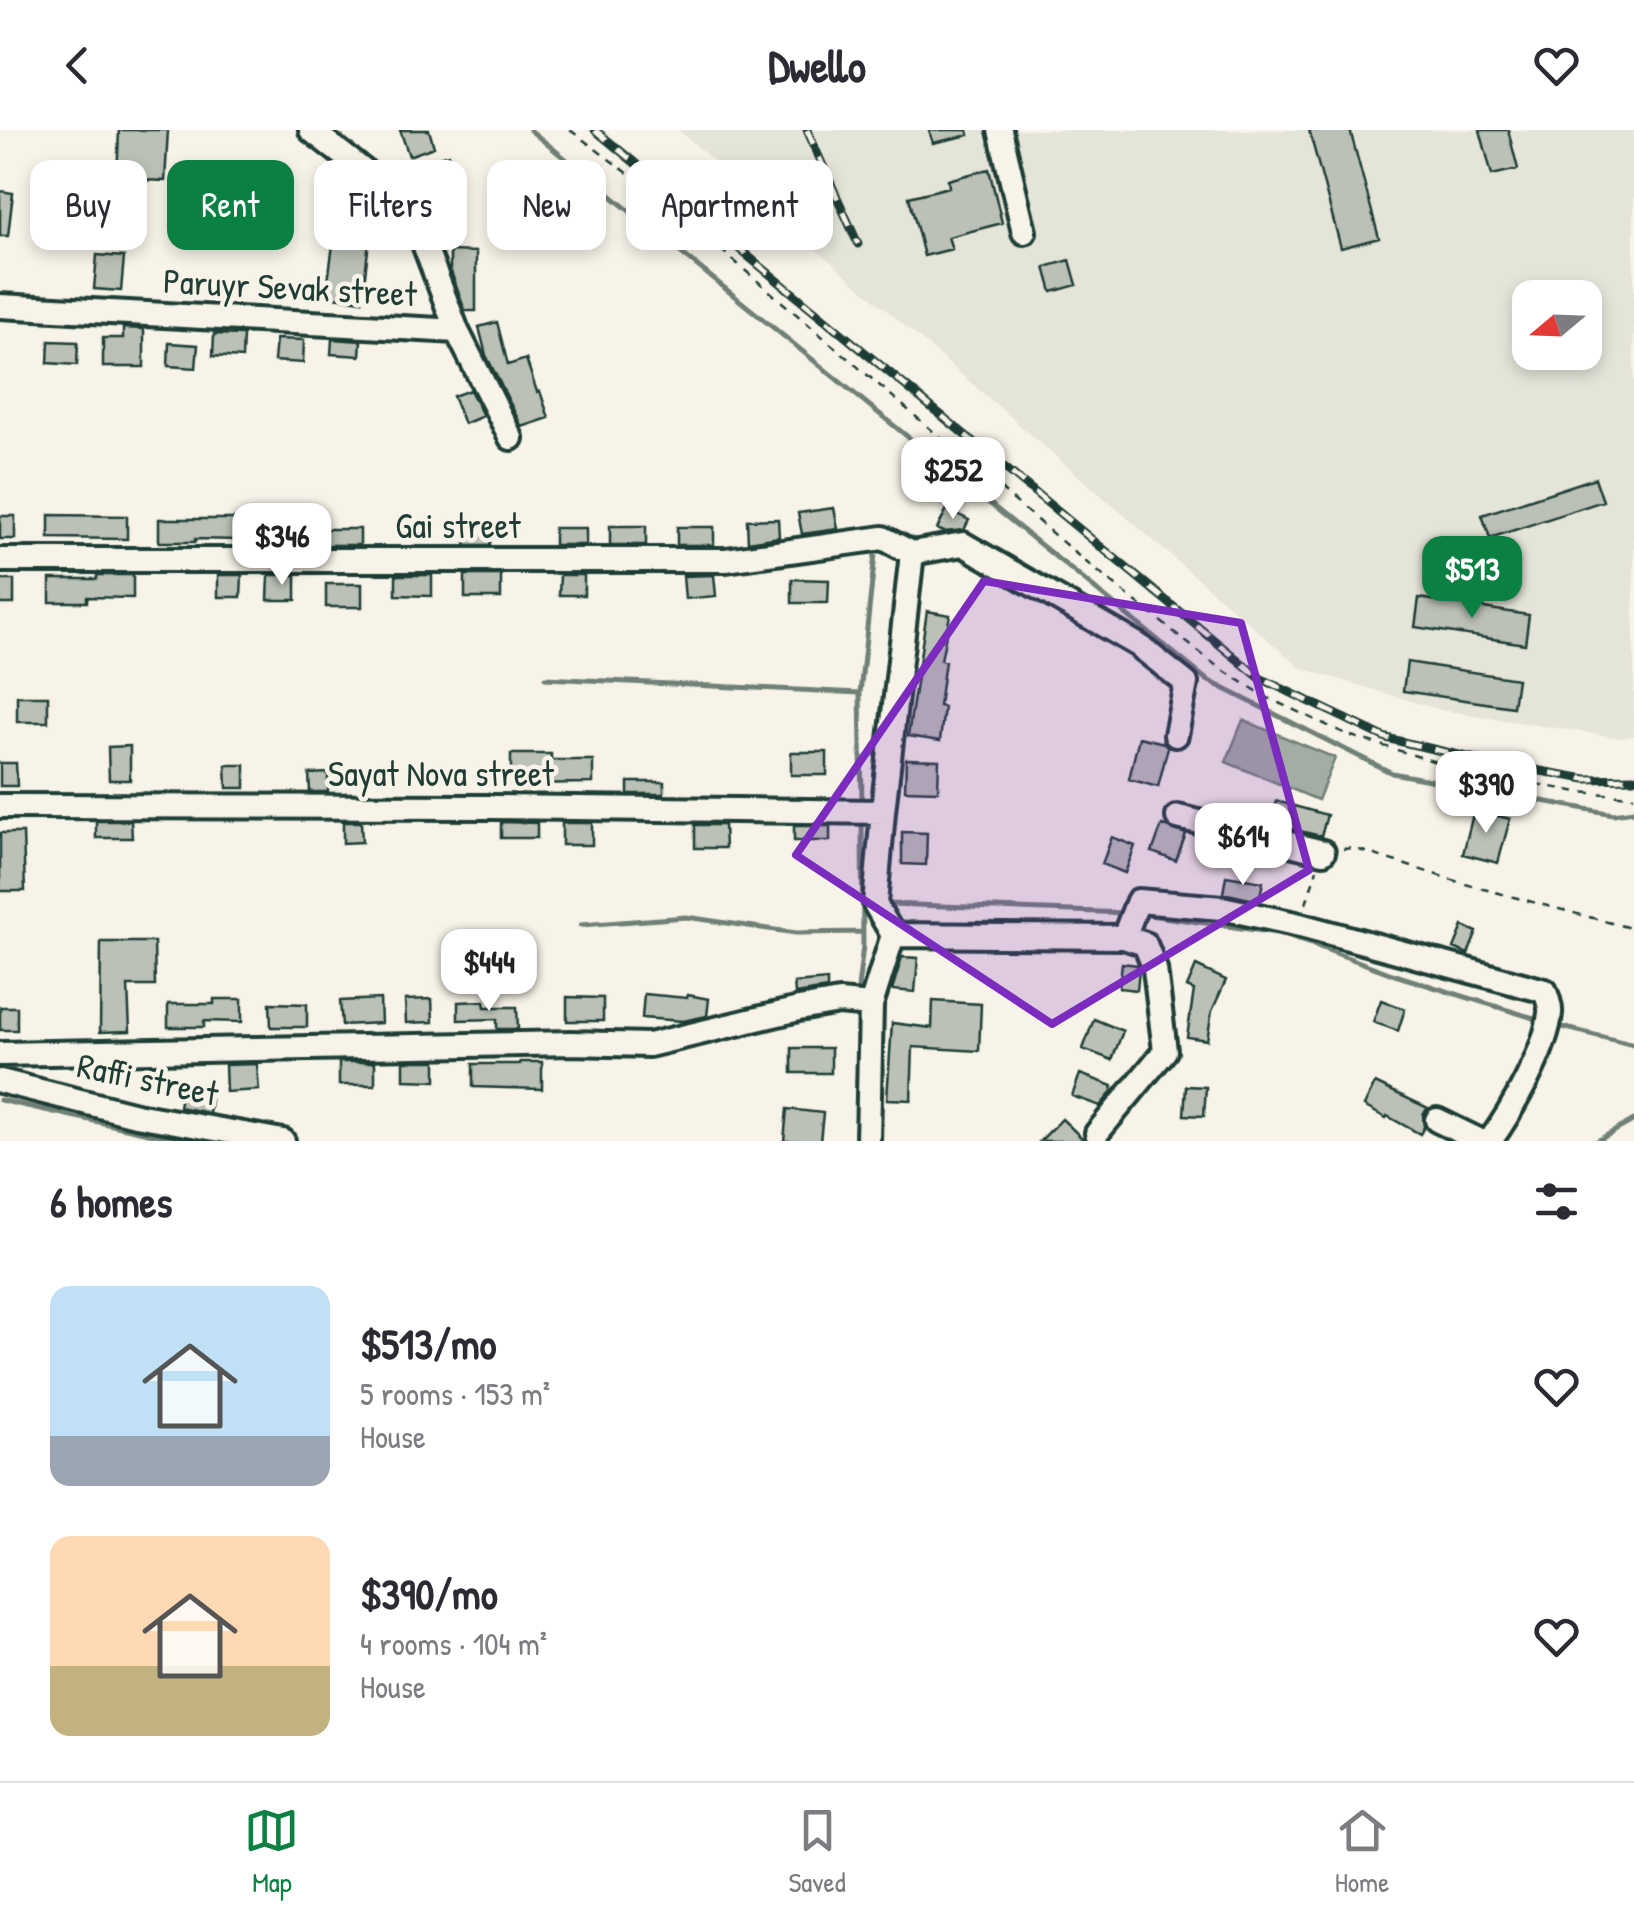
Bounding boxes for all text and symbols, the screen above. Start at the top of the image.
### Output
text: Dwello [768,35,866,96]
icon: back [50,38,105,93]
icon: heart [1529,38,1584,93]
chip: Buy [30,160,147,250]
chip: Rent [167,160,294,250]
chip: Filters [314,160,467,250]
chip: New [487,160,606,250]
chip: Apartment [626,160,833,250]
street label: Paruyr Sevak street [162,257,419,317]
north arrow [1512,280,1602,370]
map controls [1512,280,1602,370]
pin: $252 [894,437,1012,522]
text: $252 [923,448,983,491]
street label: Gai street [395,502,522,549]
pin: $346 [223,503,341,588]
text: $346 [254,514,310,557]
pin: $513 [1413,536,1531,621]
text: $513 [1444,547,1500,590]
street label: Sayat Nova street [328,750,555,797]
pin: $390 [1427,751,1545,836]
text: $390 [1458,762,1514,805]
pin: $614 [1184,803,1302,888]
text: $614 [1217,814,1269,857]
pin: $444 [430,929,548,1014]
text: $444 [463,940,515,983]
street label: Raffi street [73,1041,224,1117]
text: 6 homes [50,1173,172,1230]
icon: filters [1529,1174,1584,1229]
text: $513/mo [360,1315,496,1372]
icon: home [130,1326,250,1446]
icon: heart [1529,1359,1584,1414]
text: 5 rooms · 153 m² [360,1372,550,1415]
text: House [360,1415,426,1458]
text: $390/mo [360,1565,498,1622]
icon: home [130,1576,250,1696]
icon: heart [1529,1609,1584,1664]
text: 4 rooms · 104 m² [360,1622,547,1665]
text: House [360,1665,426,1708]
tab: Map [244,1803,299,1901]
tab: Saved [788,1803,846,1901]
tab: Home [1335,1803,1390,1901]

